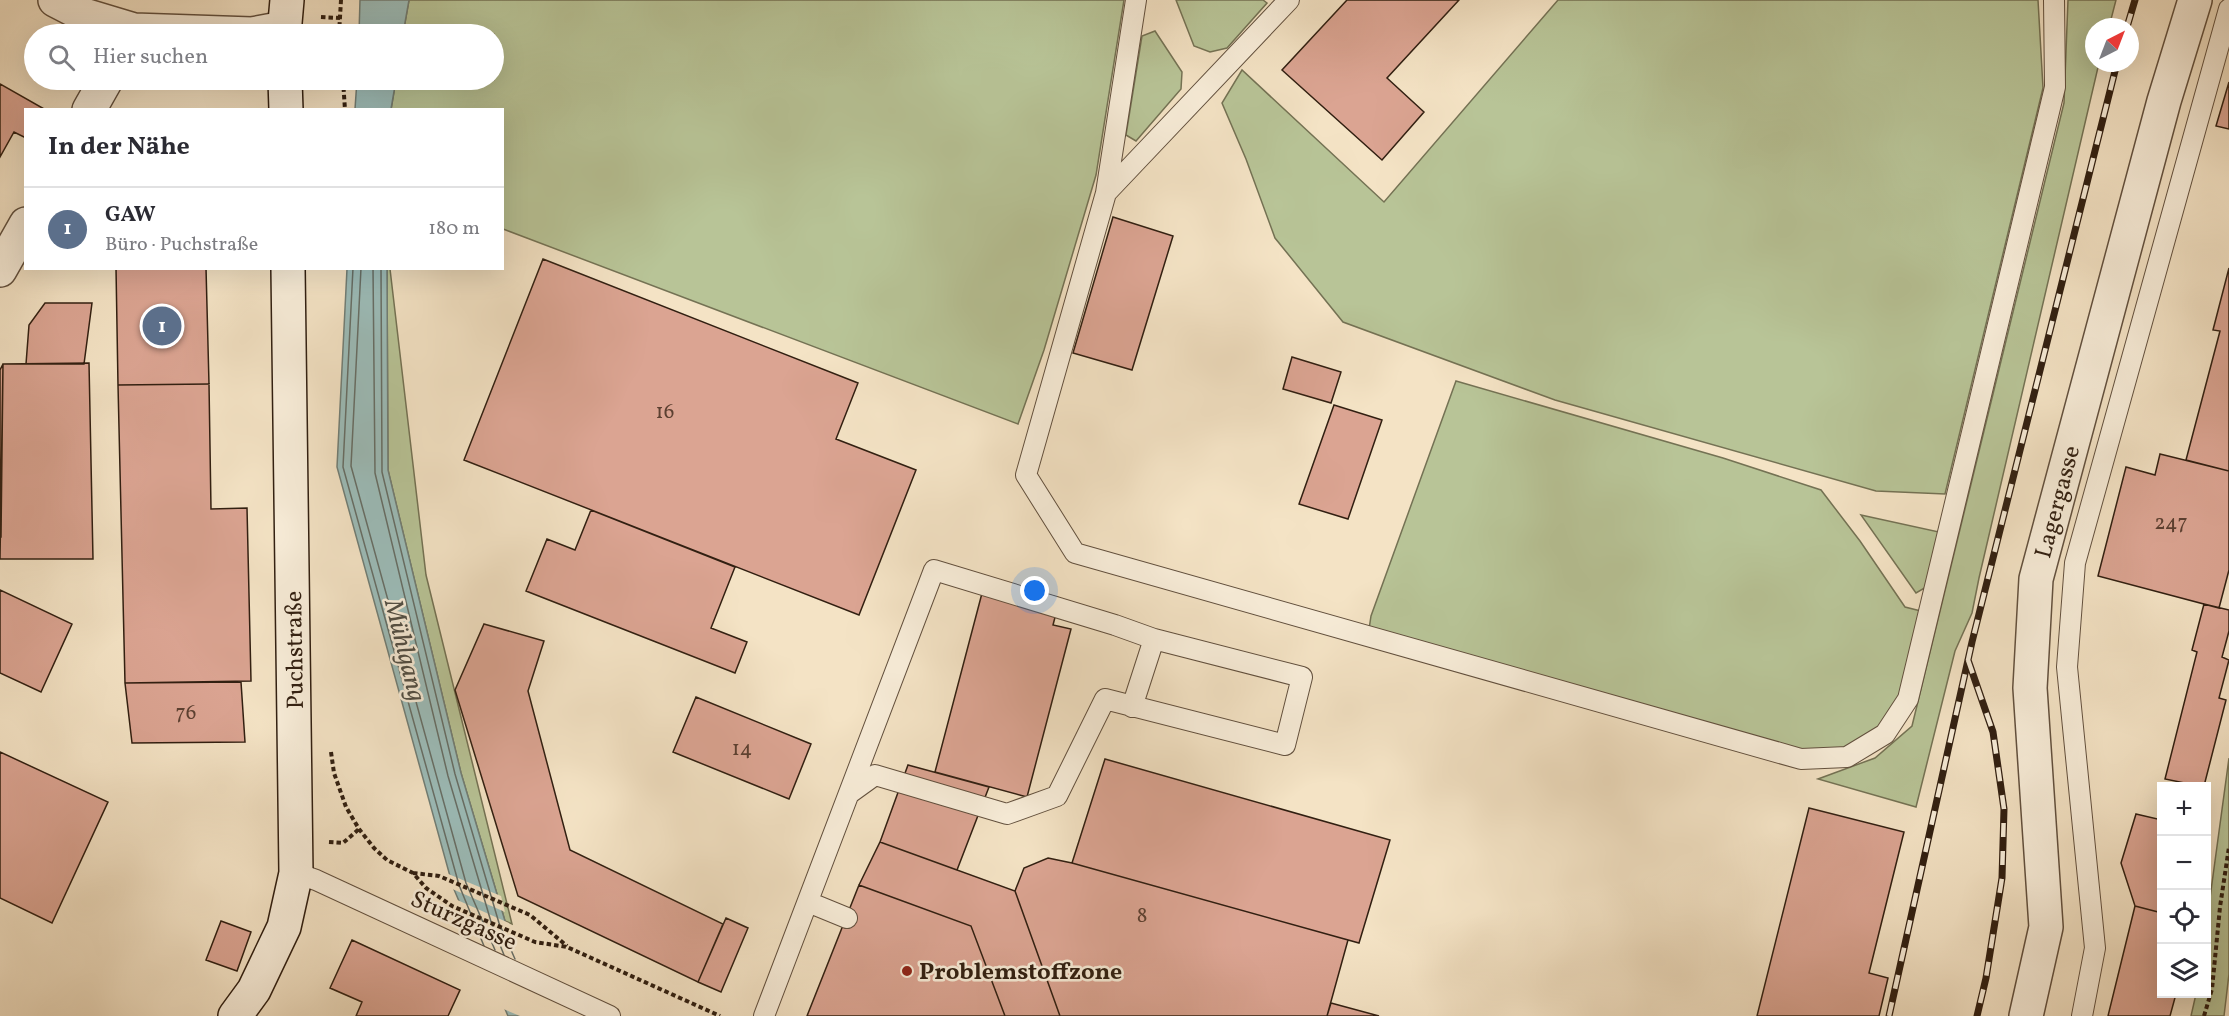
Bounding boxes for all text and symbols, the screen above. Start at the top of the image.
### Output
north arrow [2085,18,2139,72]
search box [24,24,504,90]
icon: search [45,41,78,74]
text: Hier suchen [93,42,208,73]
text: In der Nähe [48,129,190,165]
text: GAW [105,200,156,231]
text: 1 [63,215,72,243]
text: 180 m [428,215,480,243]
text: Büro · Puchstraße [105,231,258,259]
pin: 1 [142,304,182,348]
house number: 16 [656,398,674,427]
street label: Lagergasse [2027,442,2090,562]
house number: 247 [2154,509,2188,538]
your location [1020,576,1049,605]
street label: Puchstraße [278,591,314,709]
water label: Mühlgang [374,595,434,705]
house number: 76 [176,699,196,728]
house number: 14 [732,735,752,764]
map controls [2157,782,2211,998]
button: + [2157,782,2211,836]
button: − [2157,836,2211,890]
street label: Sturzgasse [404,883,522,960]
button: locate [2157,890,2211,944]
house number: 8 [1137,902,1147,931]
button: layers [2157,944,2211,998]
place label: Problemstoffzone [919,956,1122,990]
marker: Problemstoffzone [900,964,914,978]

